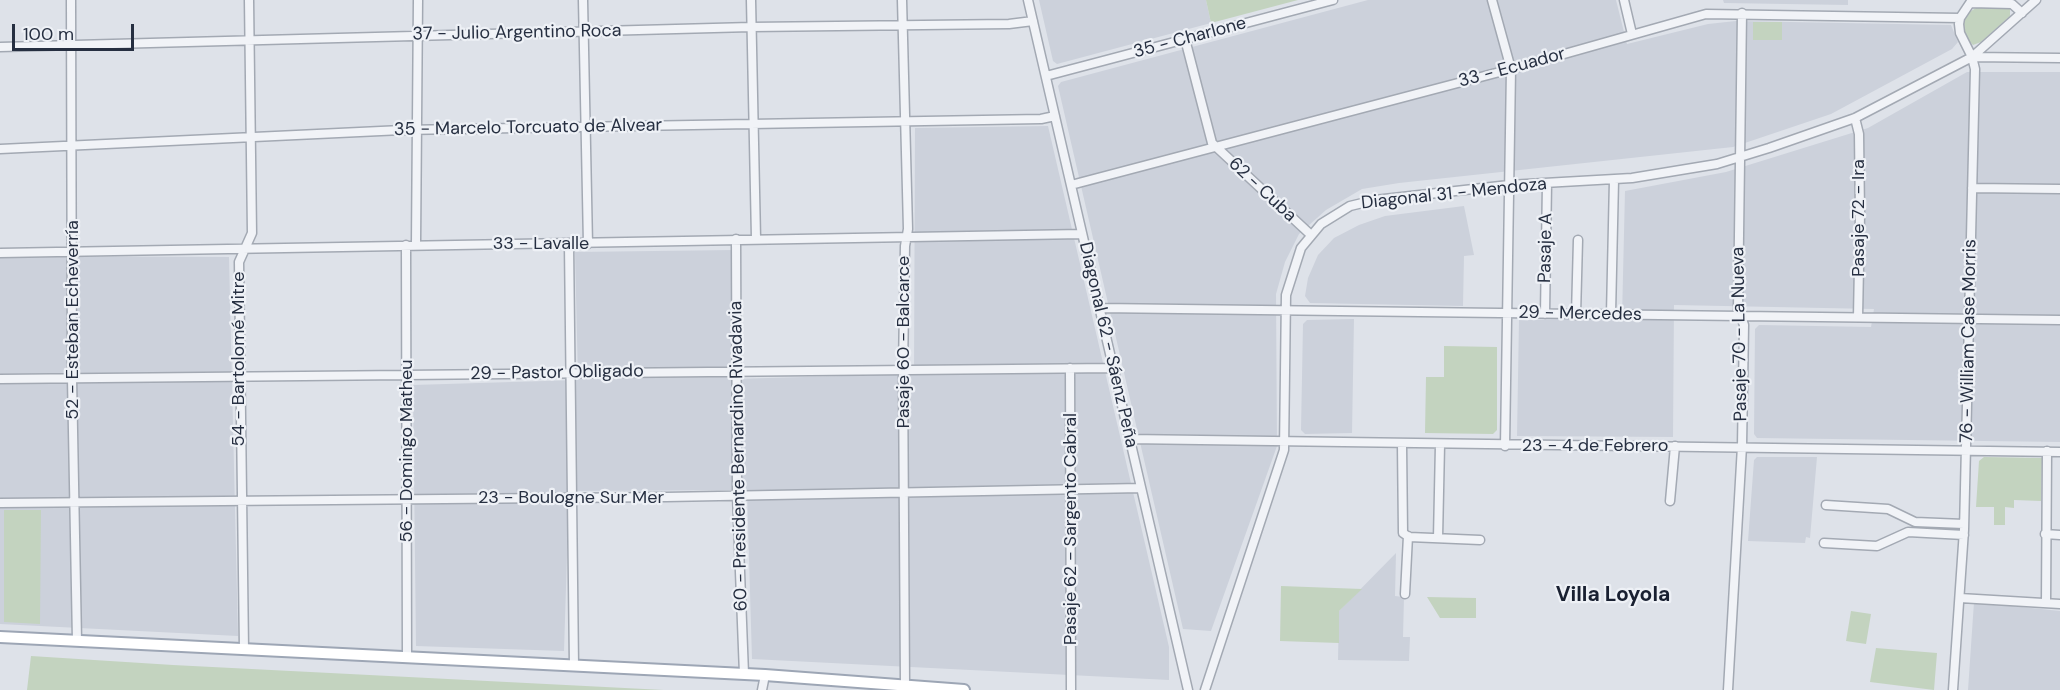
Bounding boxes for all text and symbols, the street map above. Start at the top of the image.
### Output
scale bar [15,12,136,50]
street label: 35 - Charlone [1131,13,1249,63]
street label: 37 - Julio Argentino Roca [412,20,622,46]
text: 100 m [23,22,74,46]
street label: 33 - Ecuador [1456,43,1568,93]
street label: 35 - Marcelo Torcuato de Alvear [394,115,662,141]
street label: 62 - Cuba [1224,153,1300,227]
street label: Pasaje 72 - Ira [1848,159,1870,277]
street label: Diagonal 31 - Mendoza [1360,173,1548,215]
street label: Pasaje A [1535,213,1557,283]
street label: 52 - Esteban Echeverría [62,220,84,420]
street label: 33 - Lavalle [493,233,589,255]
street label: 76 - William Case Morris [1956,239,1982,443]
street label: Diagonal 62 - Sáenz Peña [1074,240,1142,450]
street label: Pasaje 70 - La Nueva [1728,247,1752,421]
street label: Pasaje 60 - Balcarce [893,256,915,428]
street label: 54 - Bartolomé Mitre [228,272,250,446]
street label: 60 - Presidente Bernardino Rivadavia [725,300,753,612]
street label: 29 - Mercedes [1518,302,1642,326]
street label: 56 - Domingo Matheu [396,359,418,543]
street label: 29 - Pastor Obligado [470,361,644,385]
street label: Pasaje 62 - Sargento Cabral [1060,413,1082,645]
street label: 23 - 4 de Febrero [1522,435,1668,457]
street label: 23 - Boulogne Sur Mer [478,487,664,509]
district label: Villa Loyola [1556,582,1670,608]

